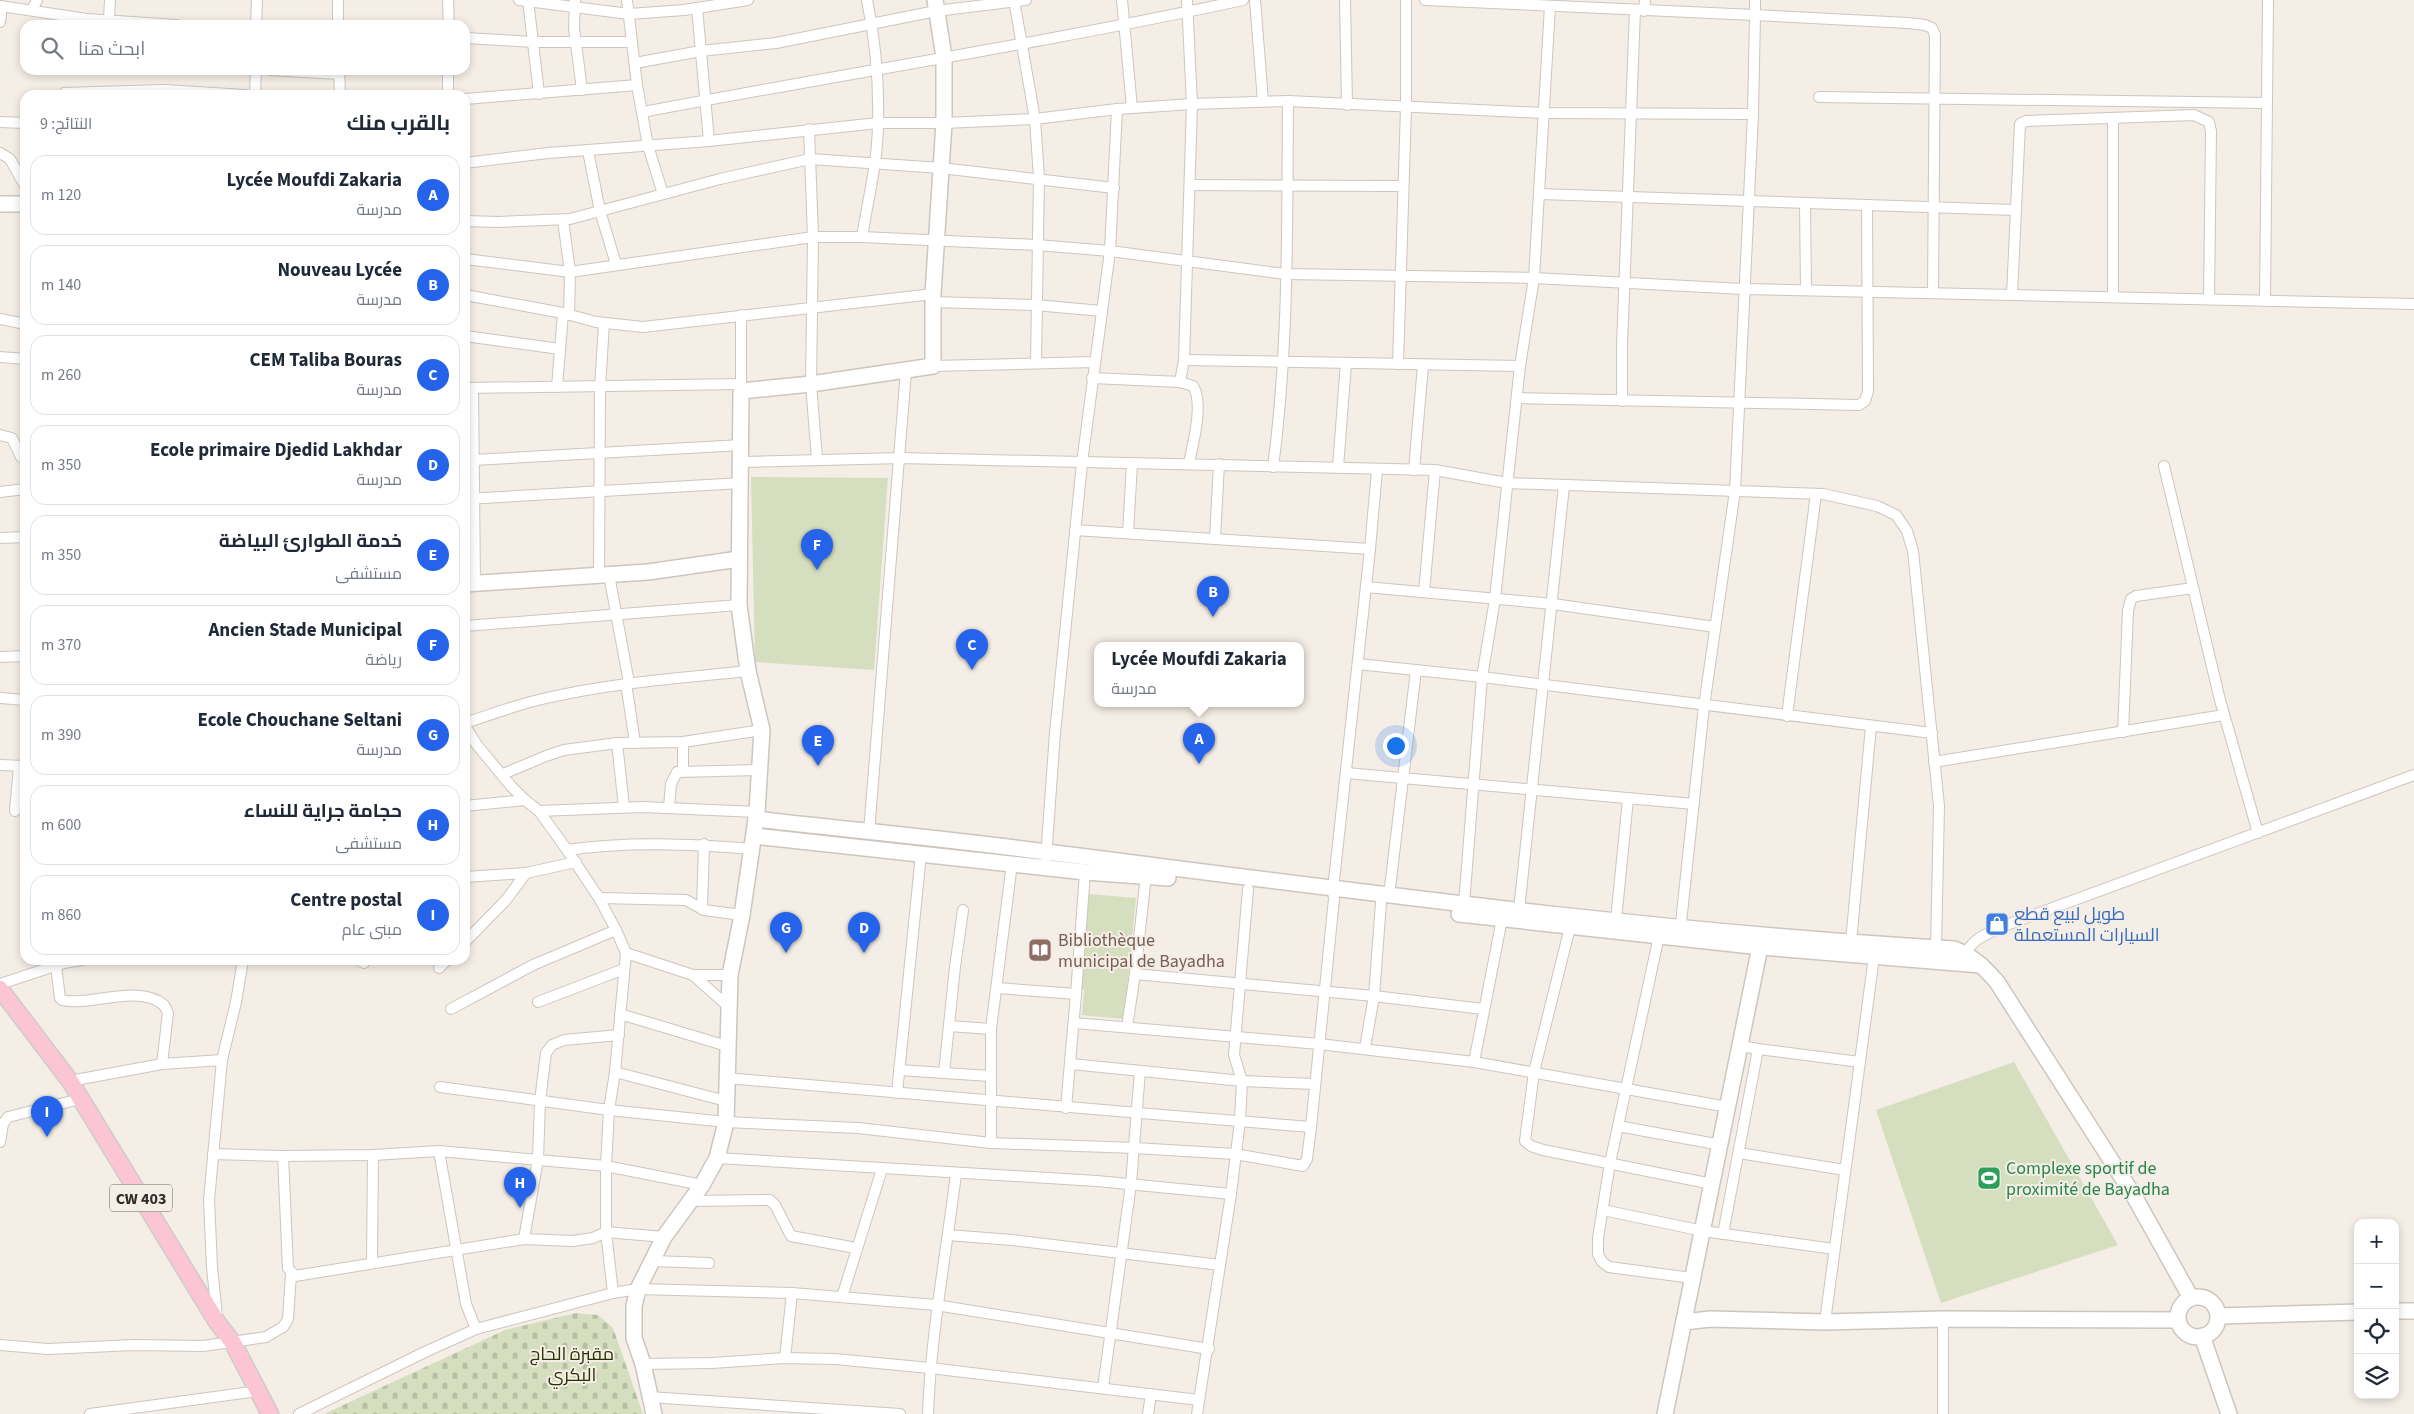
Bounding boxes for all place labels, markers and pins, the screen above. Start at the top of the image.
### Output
pin: F [801,529,833,570]
pin: B [1197,576,1229,617]
pin: C [956,629,988,670]
pin: A [1183,723,1215,764]
pin: E [802,725,834,766]
place label: طويل لبيع قطع السيارات المستعملة [2014,902,2160,948]
shop icon: طويل لبيع قطع السيارات المستعملة [1984,911,2010,937]
pin: G [770,912,802,953]
pin: D [848,912,880,953]
place label: Bibliothèque municipal de Bayadha [1058,928,1225,974]
library icon: Bibliothèque municipal de Bayadha [1027,937,1053,963]
pin: I [31,1096,63,1137]
place label: Complexe sportif de proximité de Bayadha [2006,1156,2170,1202]
sports icon: Complexe sportif de proximité de Bayadha [1976,1165,2002,1191]
pin: H [504,1167,536,1208]

